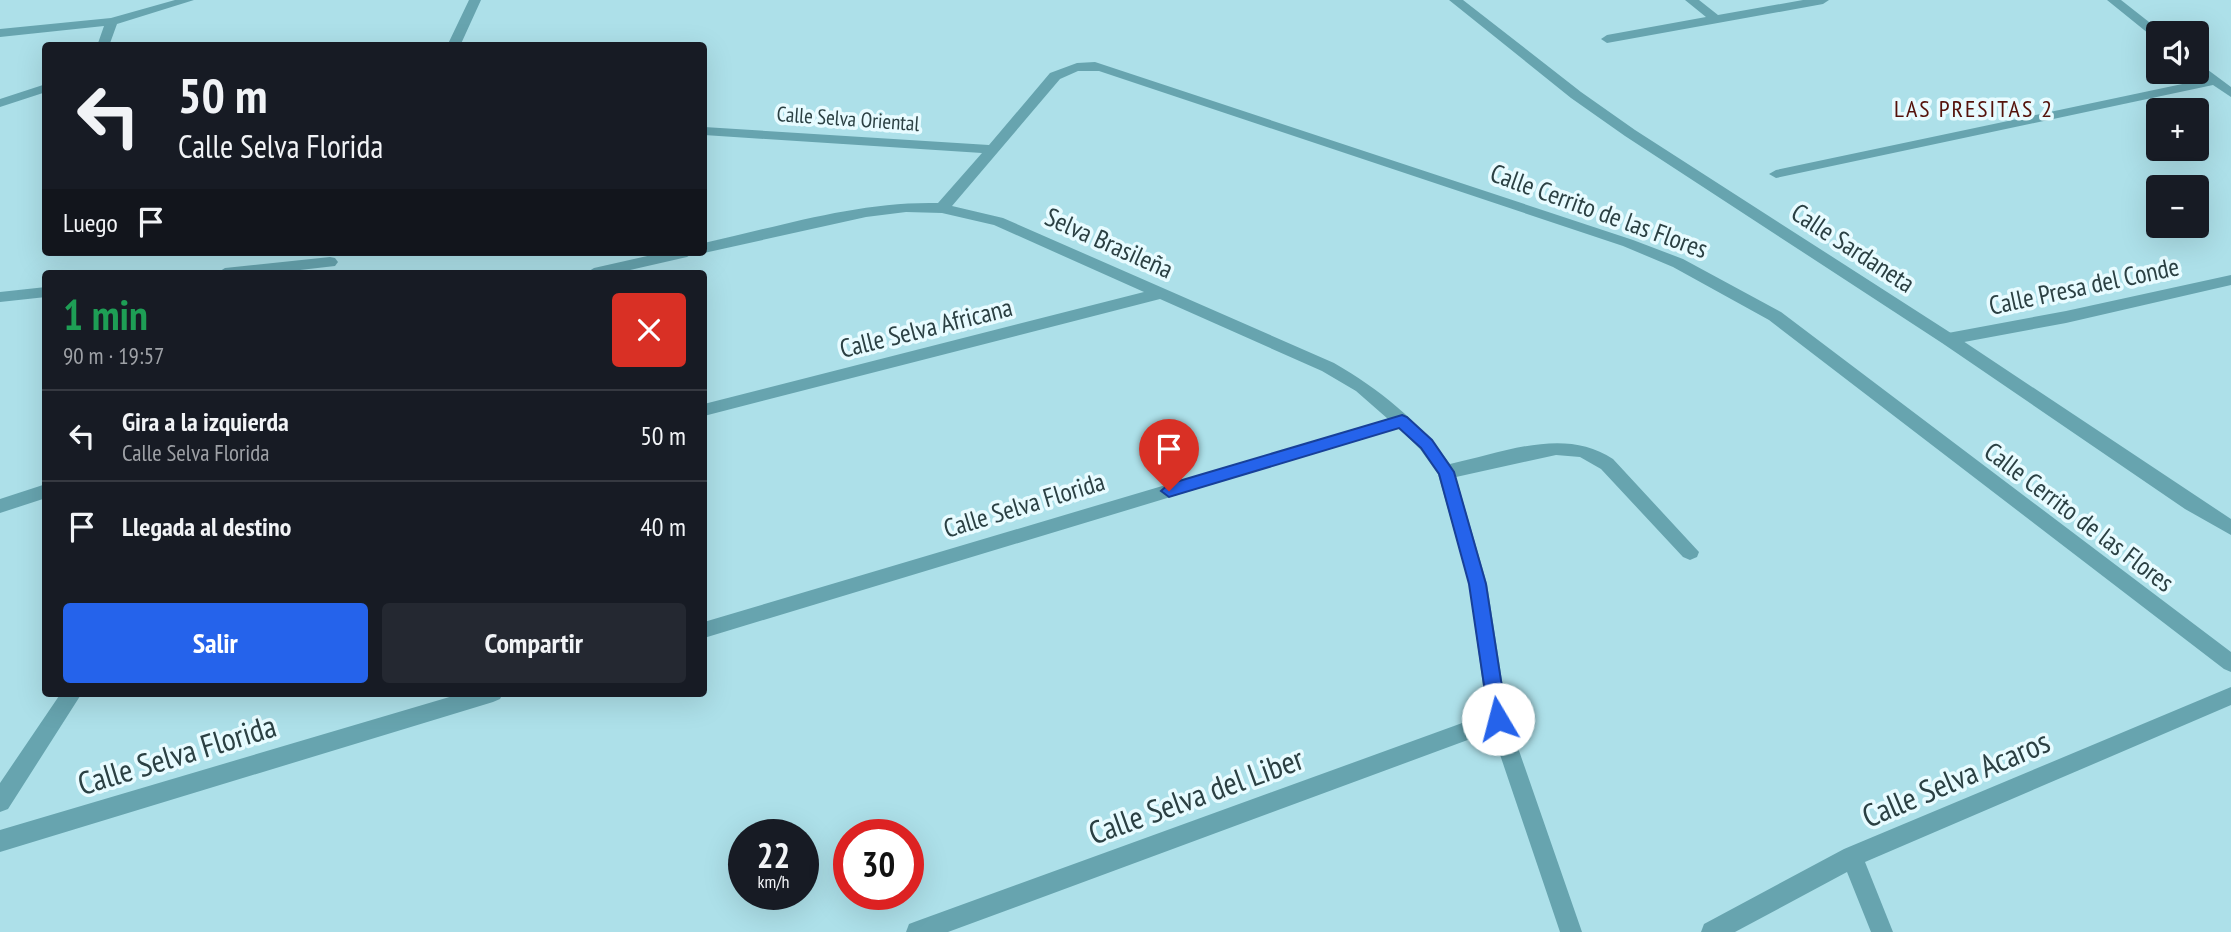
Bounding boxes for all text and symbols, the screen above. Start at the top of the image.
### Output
map controls [2146,21,2209,238]
button: sound [2146,21,2209,84]
text: 50 m [178,63,267,127]
icon: left [63,70,154,161]
district label: LAS PRESITAS 2 [1894,93,2054,124]
button: + [2146,98,2209,161]
street label: Calle Selva Oriental [776,100,920,137]
text: Calle Selva Florida [178,125,383,167]
street label: Calle Cerrito de las Flores [1486,156,1712,265]
button: − [2146,175,2209,238]
street label: Calle Sardaneta [1785,196,1921,300]
street label: Selva Brasileña [1040,200,1178,285]
icon: arrive [132,203,170,241]
text: Luego [63,206,118,239]
street label: Calle Presa del Conde [1986,249,2182,322]
text: 1 min [63,287,148,342]
street label: Calle Selva Africana [836,290,1016,365]
button: close [612,293,686,367]
text: 90 m · 19:57 [63,341,164,370]
text: Gira a la izquierda [122,405,289,438]
icon: left [63,417,101,455]
text: 50 m [640,419,686,452]
pin [1139,419,1199,491]
icon: arrive [1150,430,1188,468]
street label: Calle Cerrito de las Flores [1978,435,2181,599]
text: Calle Selva Florida [122,438,269,467]
street label: Calle Selva Florida [939,464,1108,545]
icon: arrive [63,508,101,546]
text: Llegada al destino [122,510,291,543]
text: 40 m [640,510,686,543]
button: Salir [63,603,368,683]
button: Compartir [382,603,686,683]
position arrow [1461,682,1535,756]
street label: Calle Selva Florida [72,704,281,804]
street label: Calle Selva Acaros [1855,720,2056,836]
street label: Calle Selva del Liber [1082,737,1309,853]
speed limit sign: 30 [833,819,924,910]
text: 22 [757,832,790,878]
text: km/h [758,870,789,893]

